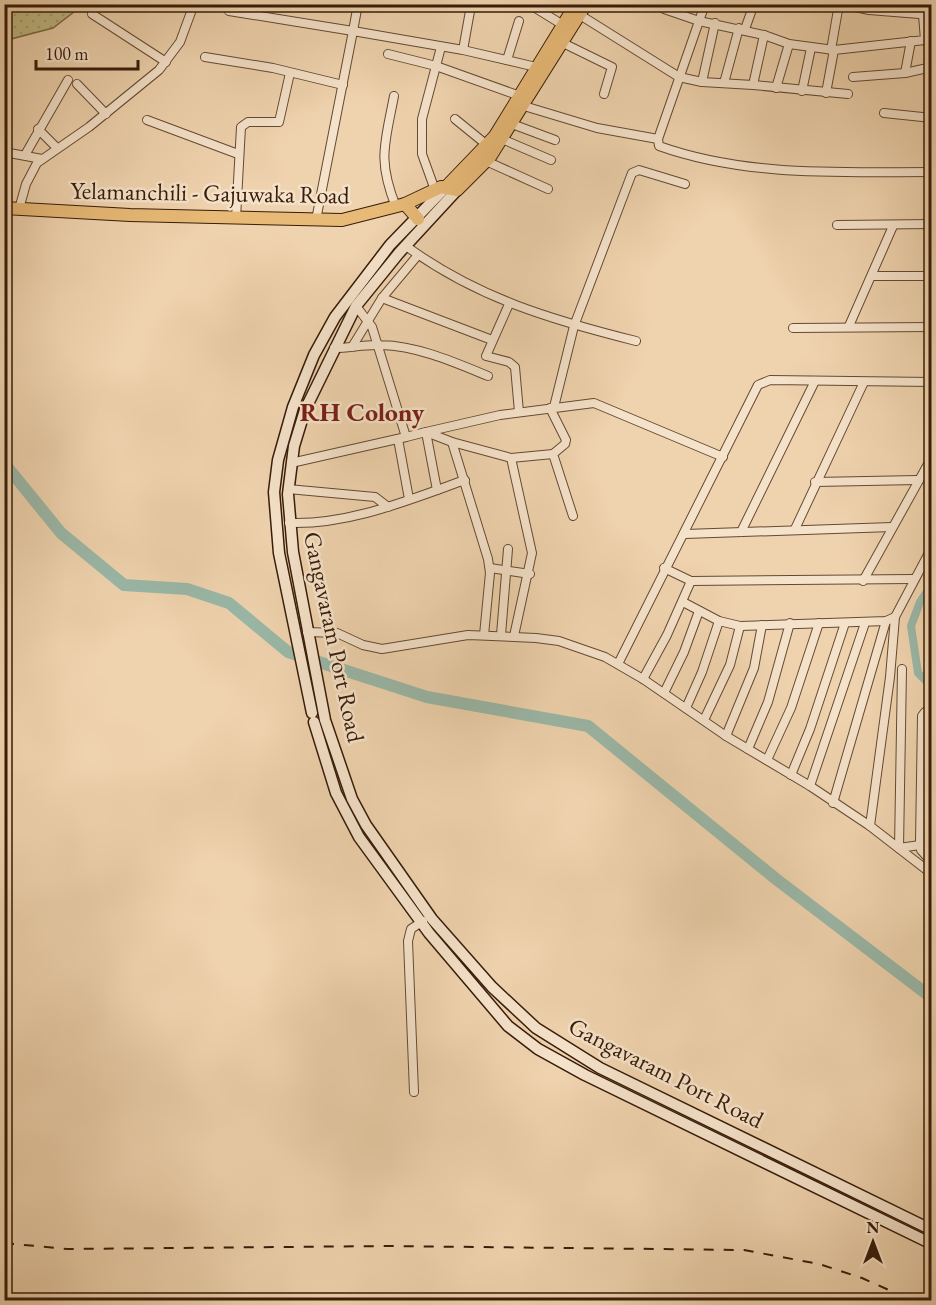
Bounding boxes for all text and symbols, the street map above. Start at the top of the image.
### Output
scale bar [36,33,138,71]
text: 100 m [45,42,89,65]
street label: Yelamanchili - Gajuwaka Road [70,175,351,210]
district label: RH Colony [300,395,425,429]
street label: Gangavaram Port Road [297,529,372,746]
street label: Gangavaram Port Road [564,1010,770,1135]
north arrow [843,1212,903,1272]
text: N [867,1217,880,1238]

